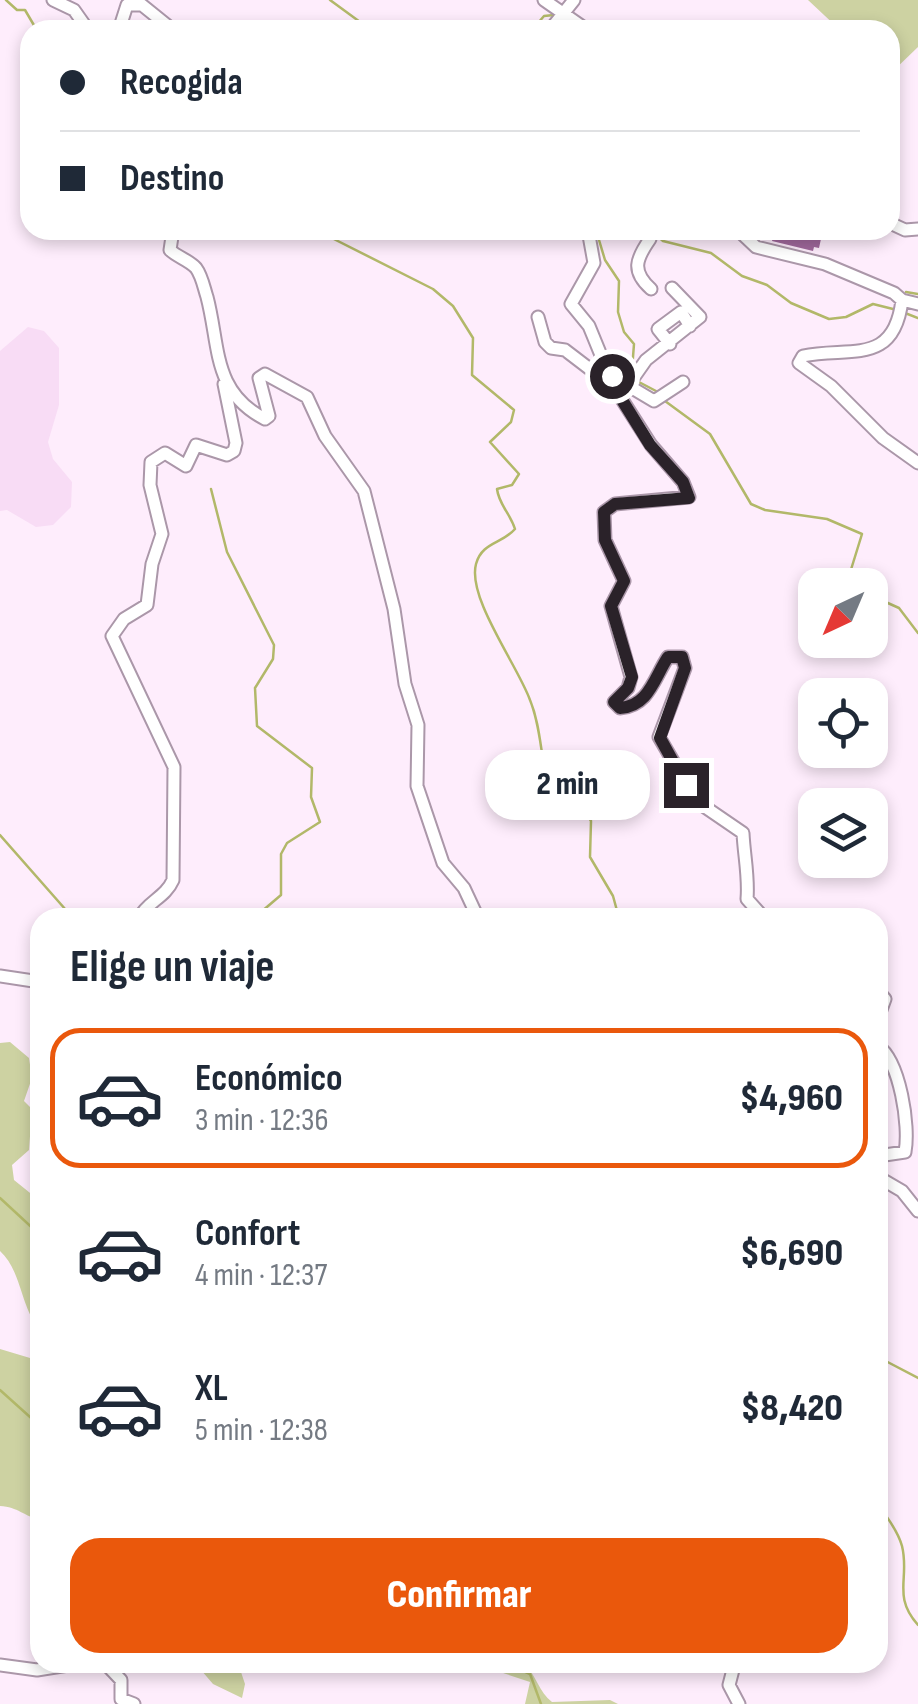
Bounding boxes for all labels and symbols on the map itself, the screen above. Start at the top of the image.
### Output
route start [590,354,635,399]
north arrow [798,568,888,658]
callout: 2 min [486,750,651,820]
route end [664,763,709,808]

